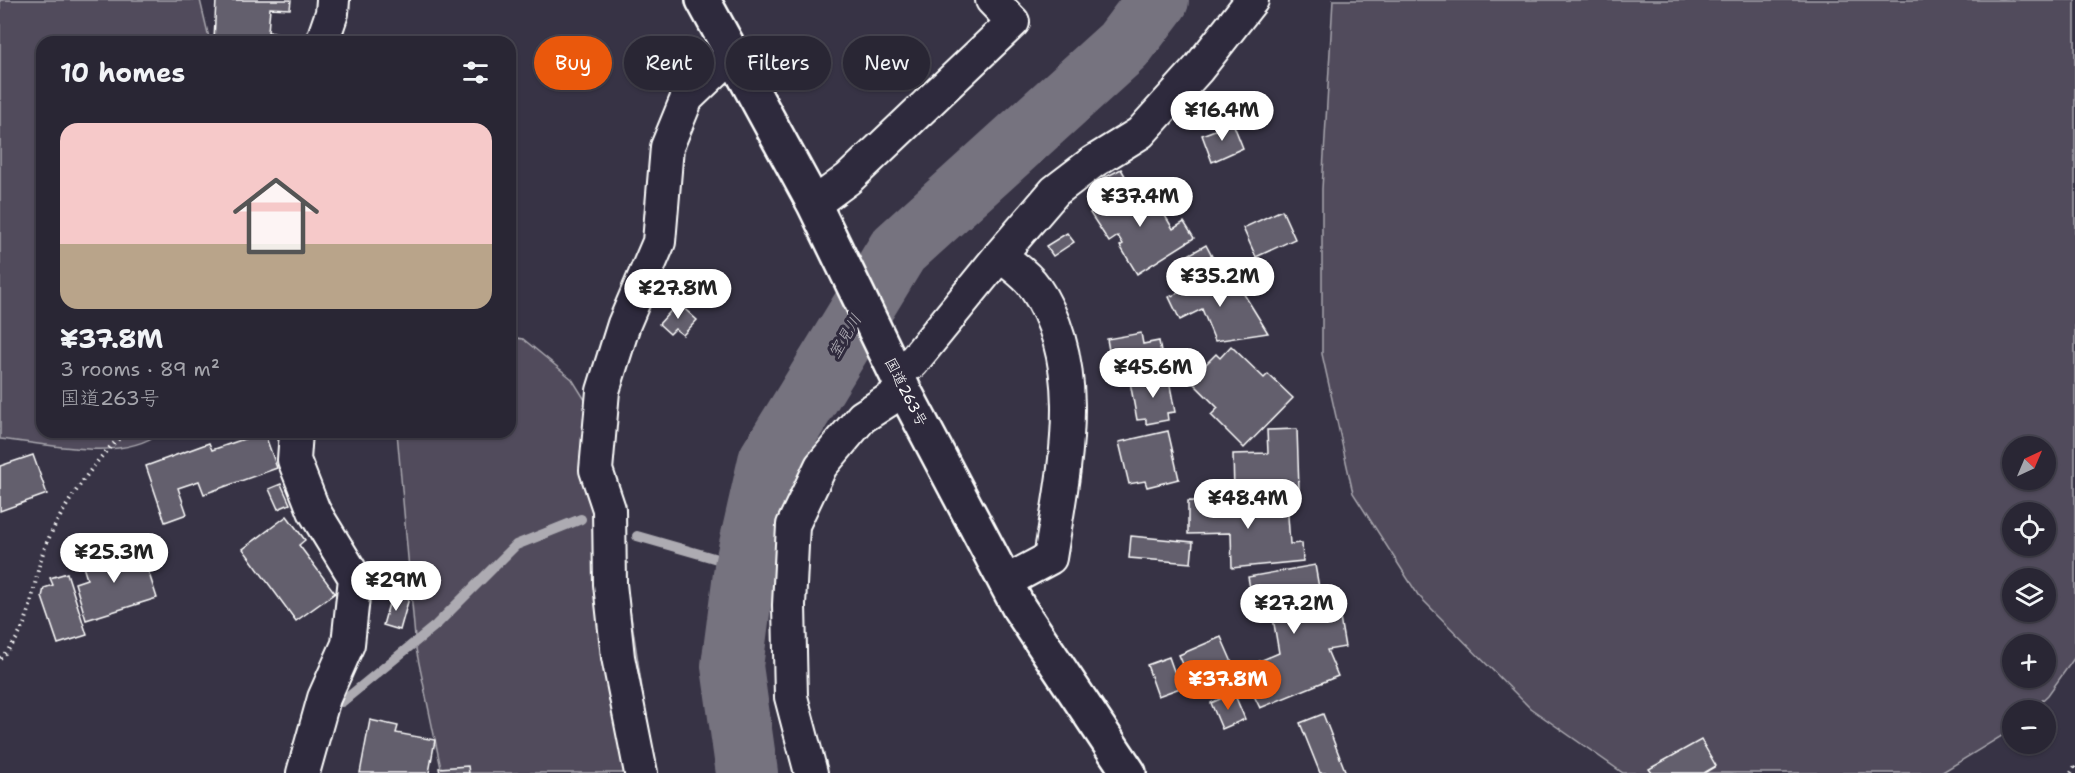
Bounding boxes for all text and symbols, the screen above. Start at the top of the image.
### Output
chip: Buy [534,36,612,90]
chip: Rent [624,36,714,90]
chip: Filters [726,36,831,90]
chip: New [843,36,930,90]
text: 10 homes [60,55,185,90]
icon: filters [459,56,492,89]
pin: ¥16.4M [1173,91,1271,142]
text: ¥16.4M [1185,97,1259,123]
icon: home [222,162,330,270]
pin: ¥37.4M [1091,177,1189,228]
text: ¥37.4M [1101,183,1179,209]
pin: ¥35.2M [1171,257,1269,308]
text: ¥35.2M [1180,263,1260,289]
pin: ¥27.8M [629,269,727,320]
text: ¥27.8M [638,275,718,301]
water label: 室見川 [824,310,866,362]
text: ¥37.8M [60,321,163,356]
pin: ¥45.6M [1104,348,1202,399]
street label: 国道263号 [880,354,932,430]
text: ¥45.6M [1114,354,1192,380]
text: 3 rooms · 89 m² [60,356,220,382]
text: 国道263号 [60,385,160,411]
north arrow [2002,436,2056,490]
map controls [2002,436,2056,754]
pin: ¥48.4M [1199,479,1297,530]
text: ¥48.4M [1208,485,1288,511]
button: locate [2002,502,2056,556]
pin: ¥25.3M [65,533,163,584]
text: ¥25.3M [74,539,154,565]
pin: ¥29M [360,561,432,612]
text: ¥29M [365,567,427,593]
button: layers [2002,568,2056,622]
pin: ¥27.2M [1245,584,1343,635]
text: ¥27.2M [1254,590,1334,616]
button: + [2002,634,2056,688]
pin: ¥37.8M [1179,660,1277,711]
text: ¥37.8M [1188,666,1268,692]
button: − [2002,700,2056,754]

